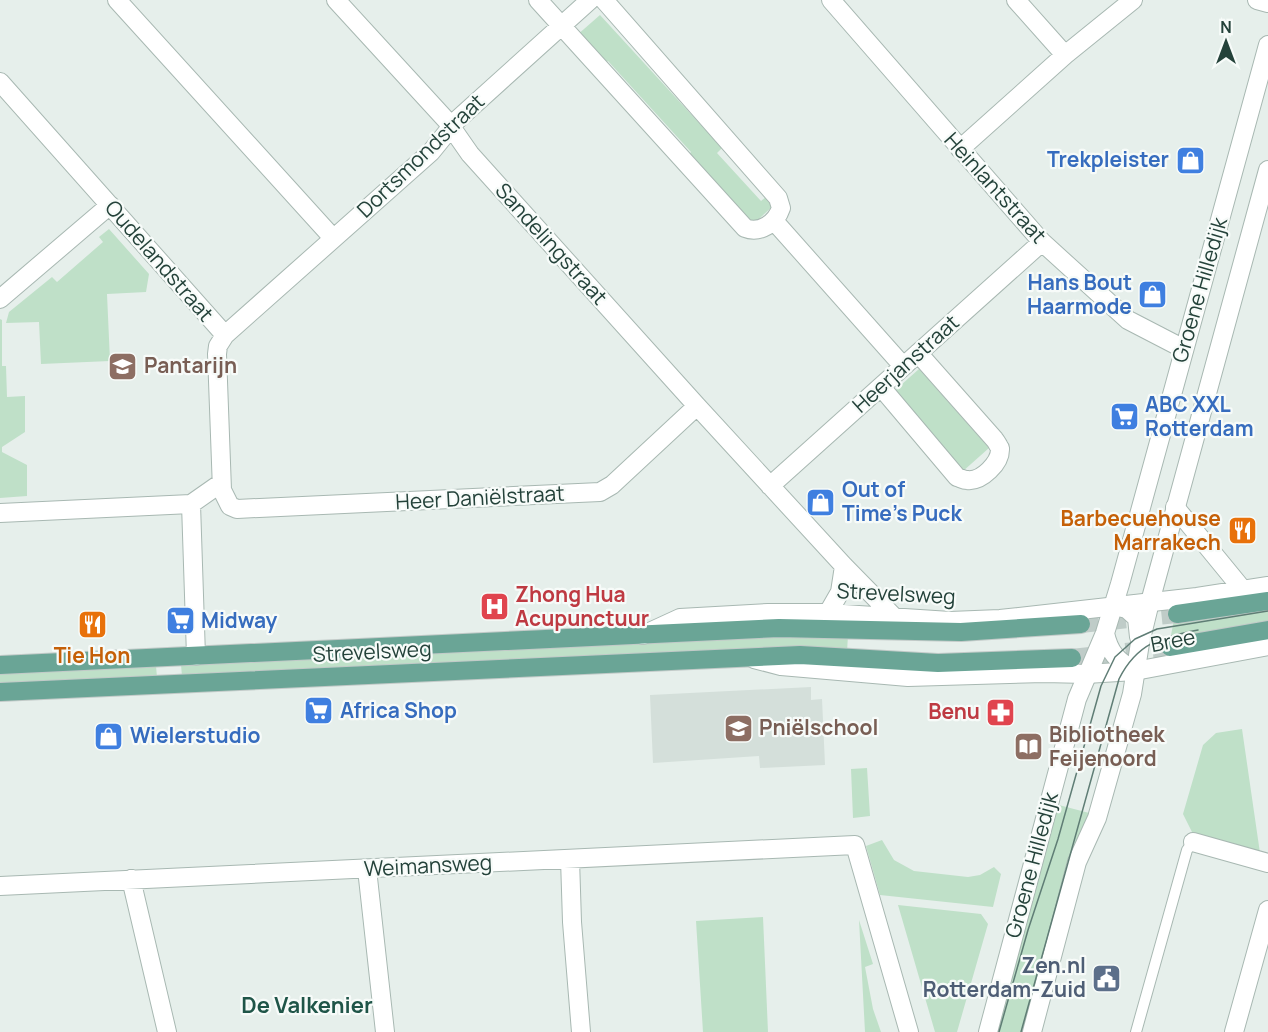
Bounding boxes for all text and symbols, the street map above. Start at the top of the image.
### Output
north arrow [1196,12,1256,72]
text: N [1220,16,1232,38]
street label: Dortsmondstraat [351,87,490,223]
street label: Heinlantstraat [939,126,1053,249]
shop icon: Trekpleister [1174,144,1206,176]
place label: Trekpleister [1047,145,1169,173]
street label: Sandelingstraat [490,176,614,310]
street label: Oudelandstraat [99,194,220,327]
street label: Groene Hilledijk [1165,213,1233,366]
place label: Hans Bout Haarmode [1027,268,1132,320]
shop icon: Hans Bout Haarmode [1137,279,1169,311]
street label: Heerjanstraat [846,308,965,419]
school or university icon: Pantarijn [107,350,139,382]
place label: Pantarijn [144,351,237,379]
place label: ABC XXL Rotterdam [1145,390,1254,442]
supermarket icon: ABC XXL Rotterdam [1108,401,1140,433]
place label: Out of Time's Puck [842,475,962,527]
street label: Heer Daniëlstraat [395,479,565,515]
shop icon: Out of Time's Puck [805,486,837,518]
place label: Barbecuehouse Marrakech [1061,504,1221,556]
restaurant icon: Barbecuehouse Marrakech [1226,515,1258,547]
street label: Strevelsweg [836,576,956,610]
place label: Zhong Hua Acupunctuur [515,580,649,632]
hospital icon: Zhong Hua Acupunctuur [478,591,510,623]
supermarket icon: Midway [164,605,196,637]
place label: Midway [201,606,277,634]
restaurant icon: Tie Hon [76,609,108,641]
street label: Bree [1148,622,1197,658]
street label: Strevelsweg [312,634,432,668]
place label: Tie Hon [54,641,130,669]
supermarket icon: Africa Shop [303,695,335,727]
place label: Africa Shop [340,696,457,724]
pharmacy icon: Benu [985,696,1017,728]
place label: Benu [928,697,980,725]
school or university icon: Pniëlschool [722,712,754,744]
place label: Pniëlschool [759,713,878,741]
shop icon: Wielerstudio [93,720,125,752]
place label: Bibliotheek Feijenoord [1049,720,1165,772]
place label: Wielerstudio [130,721,261,749]
library icon: Bibliotheek Feijenoord [1012,731,1044,763]
street label: Groene Hilledijk [998,788,1064,941]
street label: Weimansweg [363,848,493,882]
place label: Zen.nl Rotterdam-Zuid [923,951,1086,1003]
public building icon: Zen.nl Rotterdam-Zuid [1091,962,1123,994]
district label: De Valkenier [241,990,373,1020]

